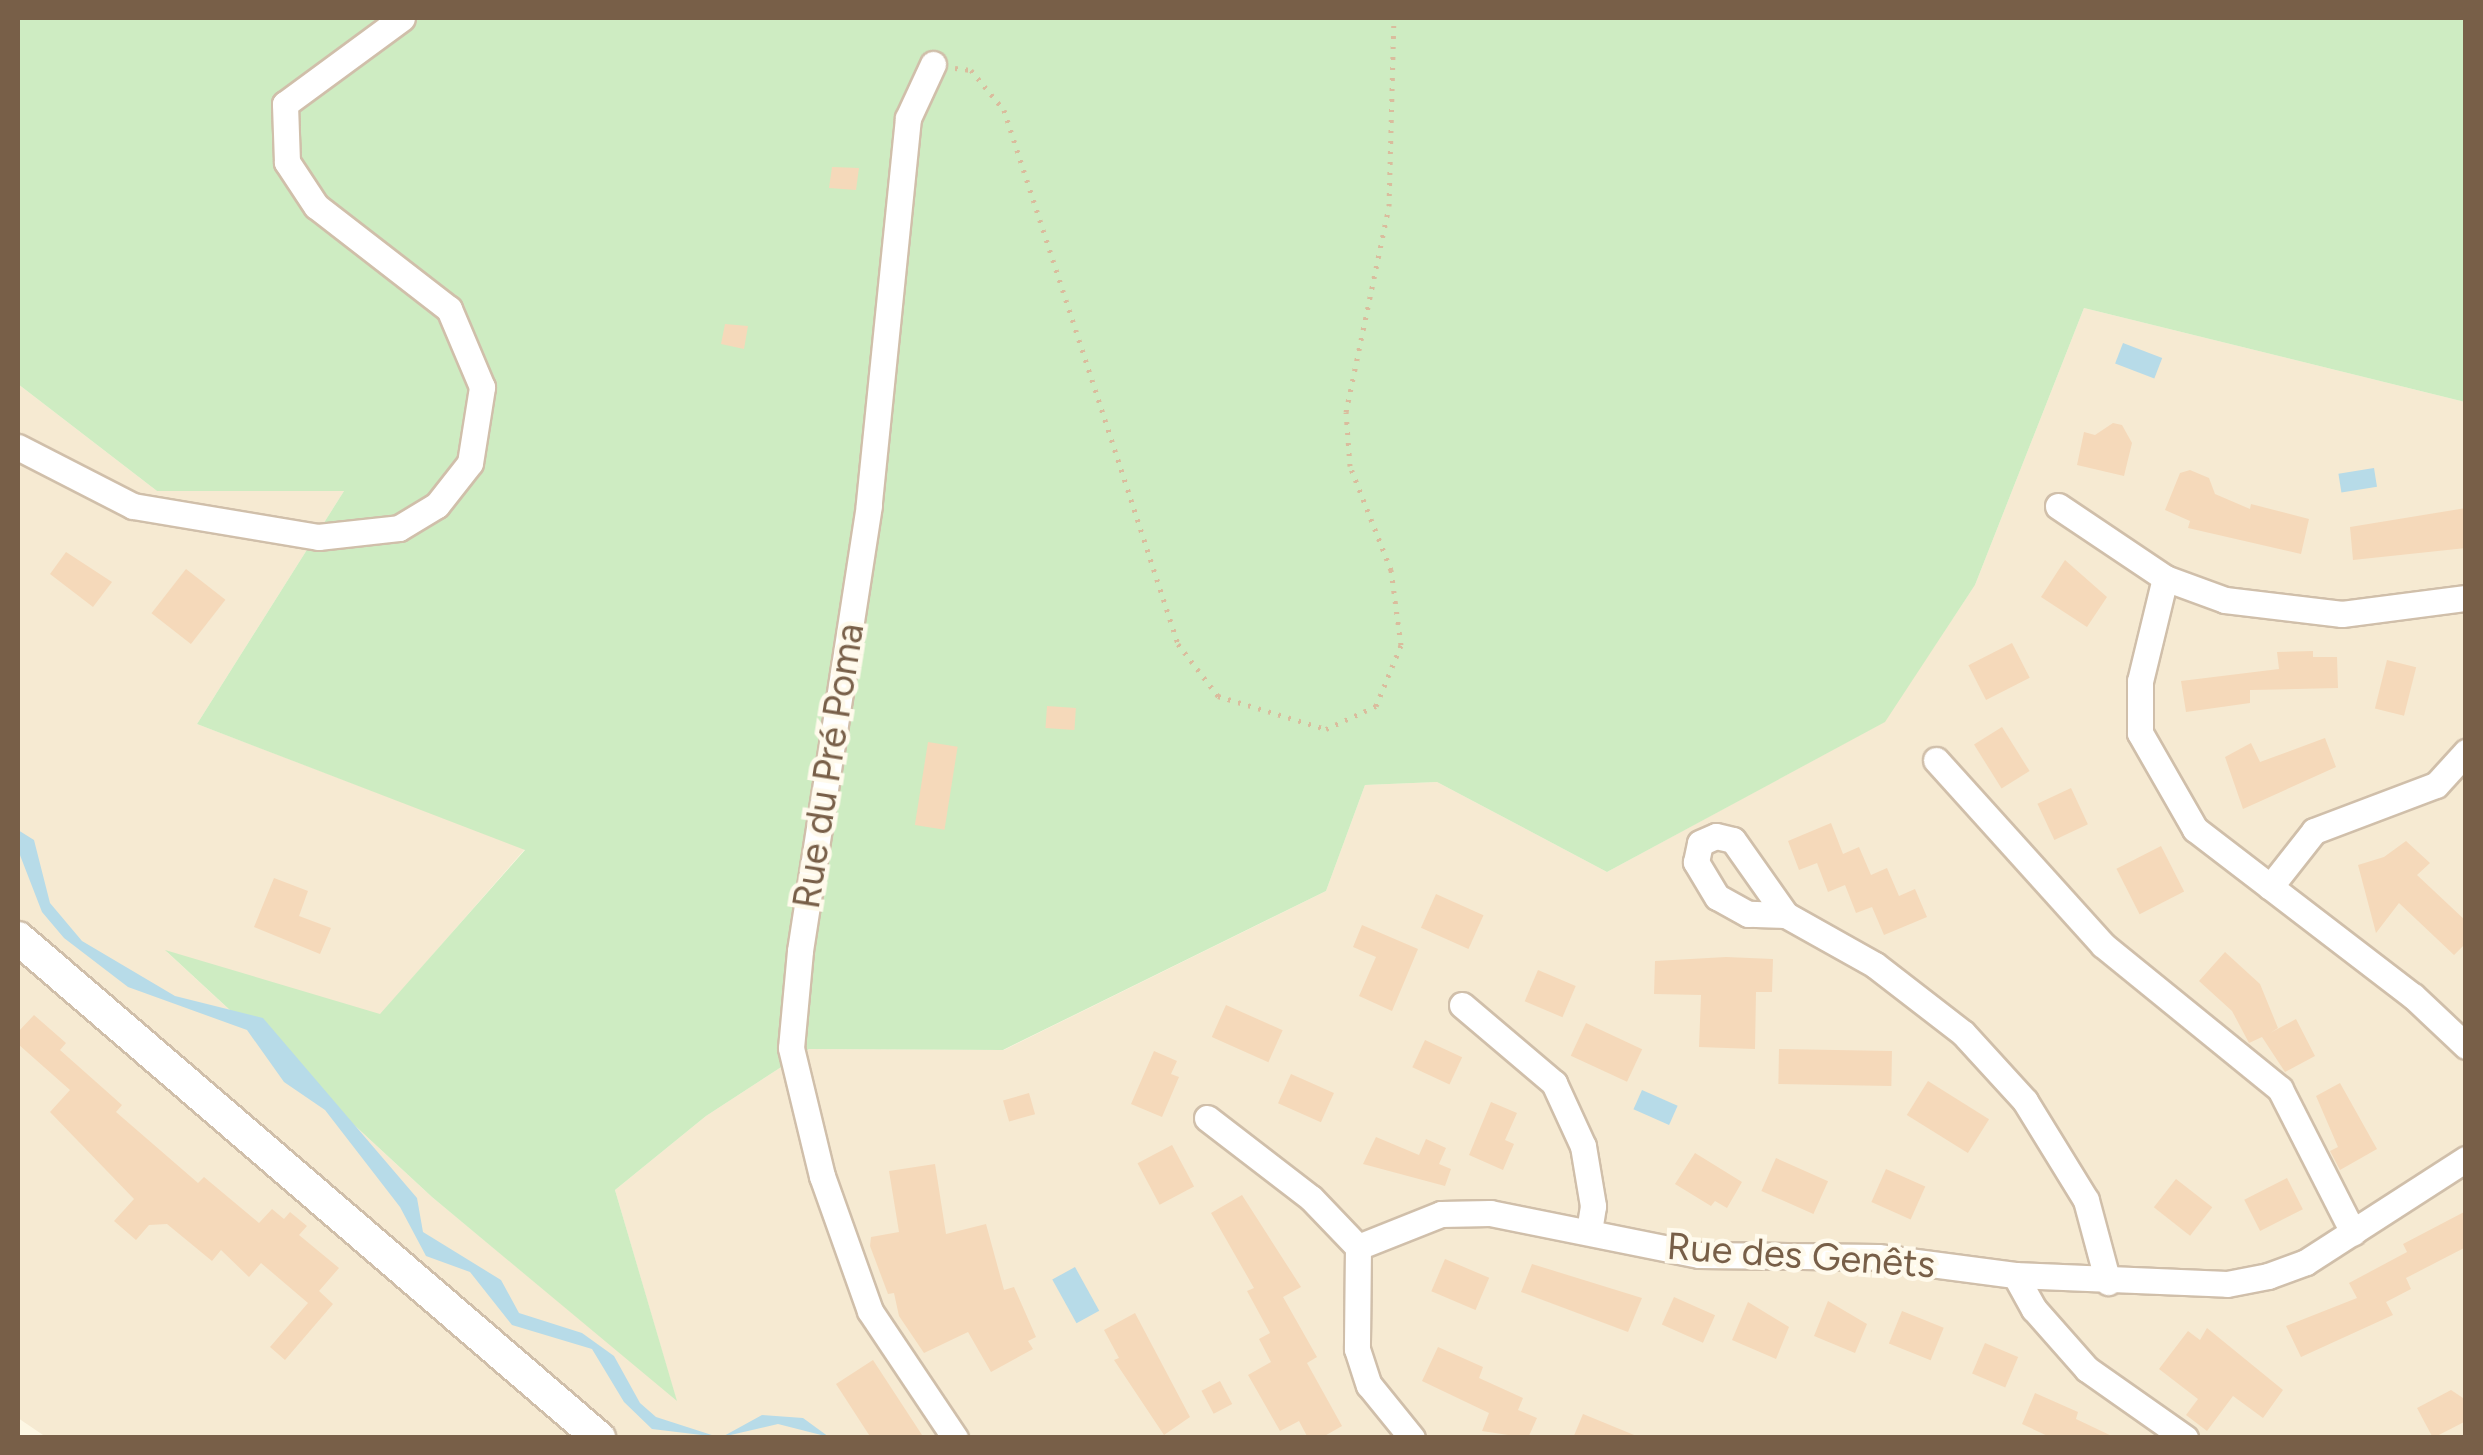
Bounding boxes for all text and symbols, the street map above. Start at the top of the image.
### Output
street label: Rue du Pré Poma [784,620,874,912]
street label: Rue des Genêts [1665,1224,1937,1288]

